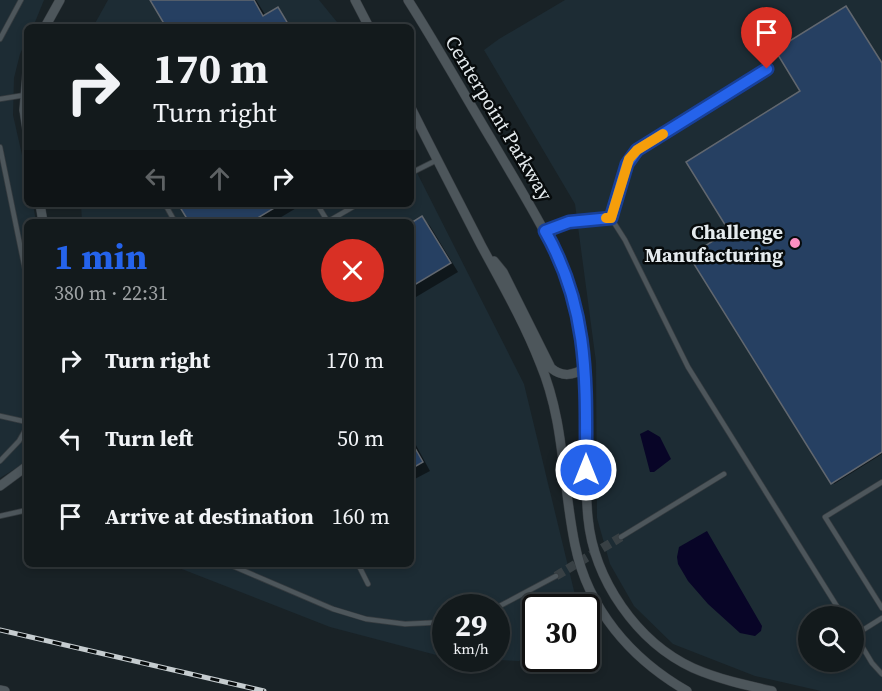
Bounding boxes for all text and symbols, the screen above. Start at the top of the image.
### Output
pin [741,7,792,69]
icon: arrive [750,16,783,49]
street label: Centerpoint Parkway [439,30,560,206]
text: 170 m [153,39,268,97]
icon: right [54,48,132,126]
text: Turn right [153,94,277,131]
icon: left [140,162,173,195]
icon: ahead [203,162,236,195]
icon: right [266,162,299,195]
place label: Challenge Manufacturing [645,218,783,269]
text: 1 min [54,232,147,281]
marker: Challenge Manufacturing [788,236,802,250]
button: close [321,239,384,302]
text: 380 m · 22:31 [54,279,168,307]
icon: right [54,344,87,377]
text: Turn right [105,345,210,375]
text: 170 m [326,345,384,375]
icon: left [54,422,87,455]
text: Turn left [105,423,193,453]
text: 50 m [337,423,384,453]
position arrow [554,438,618,502]
icon: arrive [54,500,87,533]
text: Arrive at destination [105,501,314,531]
text: 160 m [332,501,390,531]
speed limit sign: 30 [522,594,600,672]
text: 29 [455,605,487,646]
map controls [798,606,864,672]
button: search [798,606,864,672]
text: km/h [453,638,489,659]

